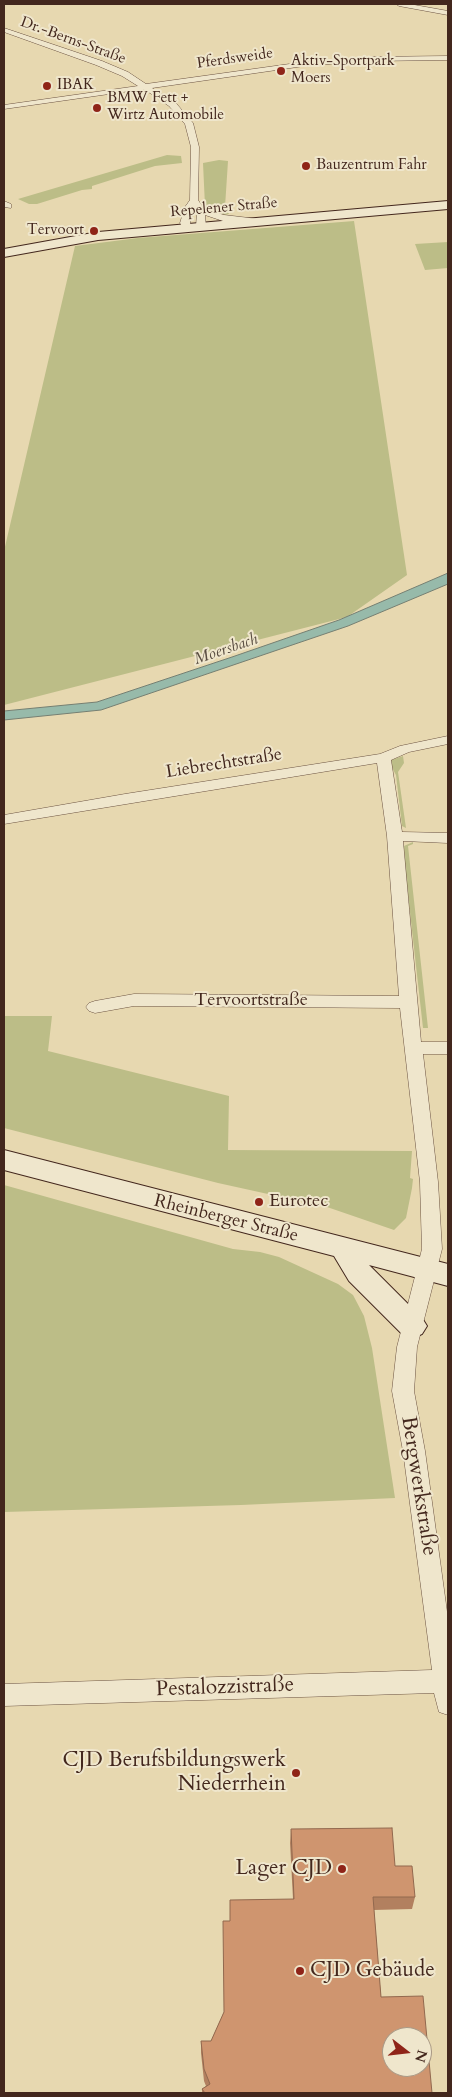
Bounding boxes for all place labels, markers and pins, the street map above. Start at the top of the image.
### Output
place label: Aktiv-Sportpark Moers [291,53,395,88]
marker: Aktiv-Sportpark Moers [275,65,287,77]
place label: IBAK [57,77,94,95]
marker: IBAK [41,80,53,92]
place label: BMW Fett + Wirtz Automobile [107,90,224,125]
marker: BMW Fett + Wirtz Automobile [91,102,103,114]
place label: Bauzentrum Fahr [316,157,427,175]
marker: Bauzentrum Fahr [300,160,312,172]
place label: Tervoort [27,222,84,240]
marker: Tervoort [88,225,100,237]
place label: Eurotec [269,1191,328,1213]
marker: Eurotec [253,1196,265,1208]
place label: CJD Berufsbildungswerk Niederrhein [62,1748,286,1798]
marker: CJD Berufsbildungswerk Niederrhein [290,1767,302,1779]
place label: Lager CJD [235,1856,332,1882]
marker: Lager CJD [336,1863,348,1875]
place label: CJD Gebäude [310,1958,435,1984]
marker: CJD Gebäude [294,1965,306,1977]

